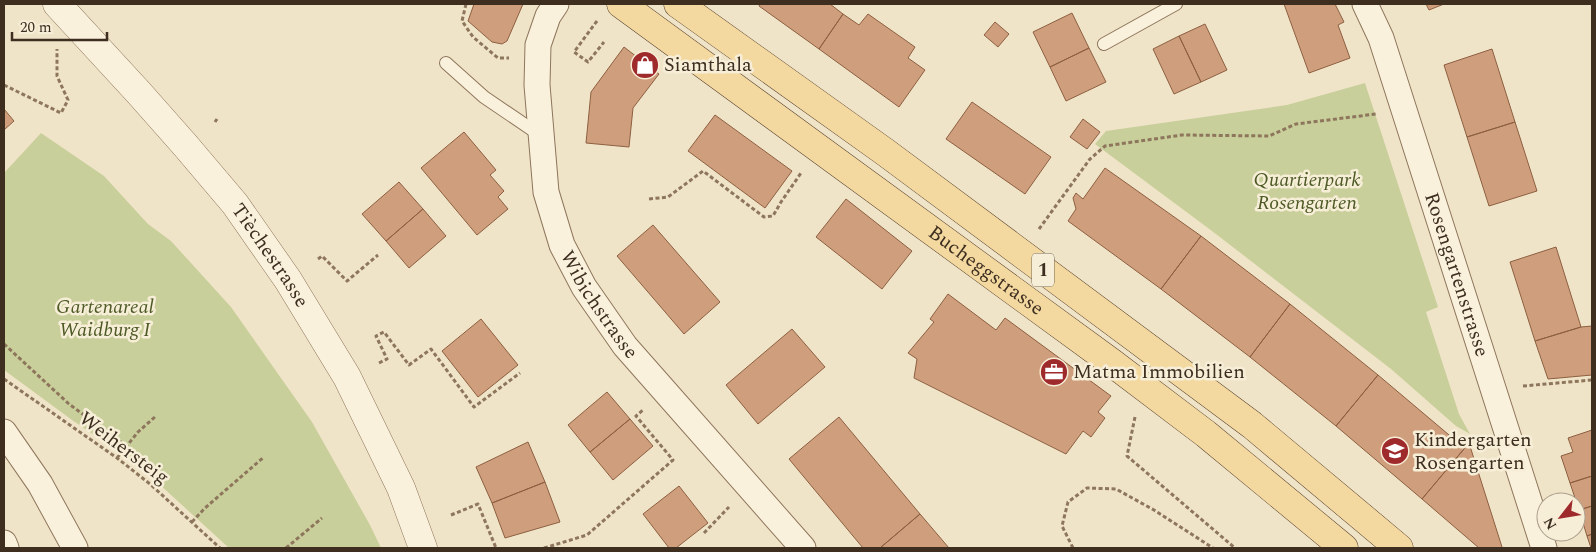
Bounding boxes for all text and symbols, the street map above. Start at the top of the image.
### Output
scale bar [12,10,108,42]
text: 20 m [20,16,52,39]
shop icon: Siamthala [630,50,660,80]
place label: Siamthala [664,50,752,80]
park label: Quartierpark Rosengarten [1253,165,1361,218]
street label: Rosengartenstrasse [1416,189,1497,361]
street label: Tièchestrasse [224,197,316,313]
street label: Bucheggstrasse [922,218,1050,323]
street label: Wibichstrasse [552,245,645,366]
road number: 1 [1032,254,1054,286]
park label: Gartenareal Waidburg I [56,292,154,345]
office icon: Matma Immobilien [1039,357,1069,387]
place label: Matma Immobilien [1073,357,1245,387]
street label: Weihersteig [72,404,176,492]
place label: Kindergarten Rosengarten [1414,425,1532,478]
school or university icon: Kindergarten Rosengarten [1380,436,1410,466]
north arrow [1536,492,1586,542]
text: N [1538,513,1562,534]

